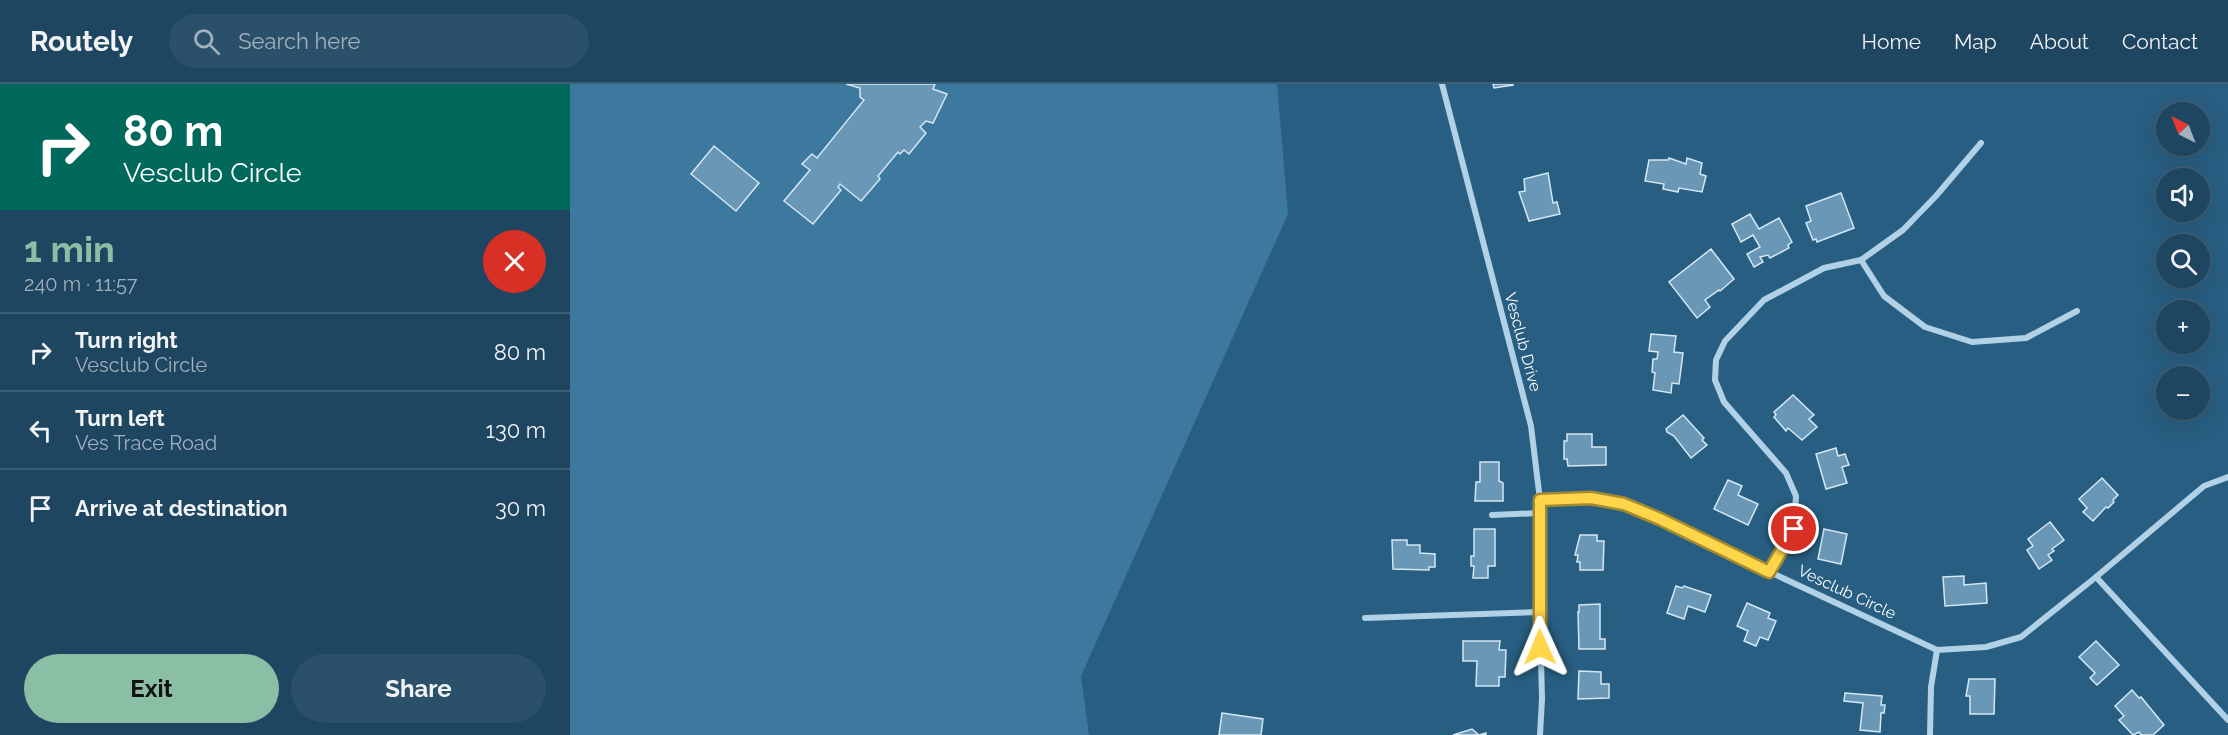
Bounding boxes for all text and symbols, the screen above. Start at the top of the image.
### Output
search box [169,14,589,68]
text: Routely [30,25,133,58]
icon: search [190,25,223,58]
text: Search here [238,28,360,54]
text: Home [1862,29,1921,54]
text: Map [1954,29,1997,54]
text: About [2030,29,2089,54]
text: Contact [2122,29,2198,54]
north arrow [2156,102,2210,156]
map controls [2156,102,2210,420]
text: 80 m [123,107,223,156]
icon: right [24,108,102,186]
text: Vesclub Circle [123,157,302,188]
button: sound [2156,168,2210,222]
text: 1 min [24,228,115,270]
button: close [483,230,546,293]
button: search [2156,234,2210,288]
text: 240 m · 11:57 [24,272,137,296]
street label: Vesclub Drive [1501,290,1545,394]
button: + [2156,300,2210,354]
text: Turn right [75,327,178,353]
icon: right [24,336,57,369]
text: 80 m [494,339,546,365]
text: Vesclub Circle [75,353,207,377]
button: − [2156,366,2210,420]
text: Turn left [75,405,165,431]
icon: left [24,414,57,447]
text: 130 m [486,417,546,443]
text: Ves Trace Road [75,431,217,455]
icon: arrive [24,492,57,525]
text: Arrive at destination [75,495,288,521]
text: 30 m [495,495,546,521]
pin [1768,503,1819,554]
icon: arrive [1777,512,1810,545]
street label: Vesclub Circle [1795,561,1899,623]
position arrow [1508,615,1572,679]
button: Exit [24,654,279,723]
button: Share [291,654,546,723]

